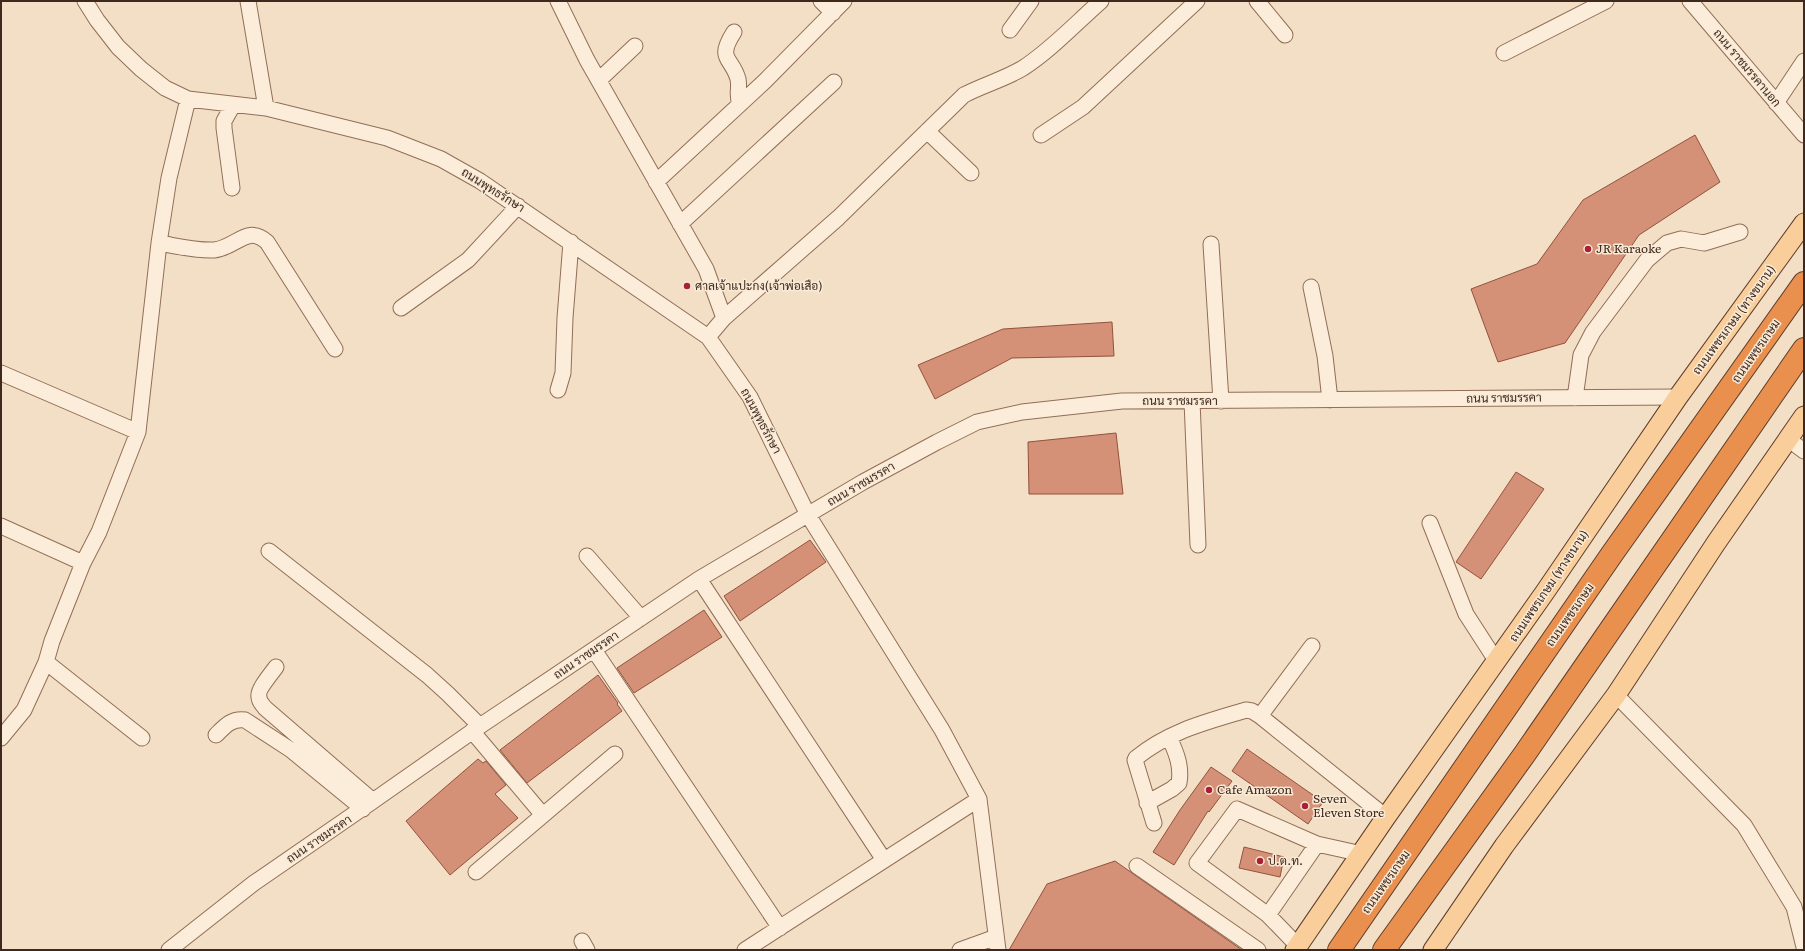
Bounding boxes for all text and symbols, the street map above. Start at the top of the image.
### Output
street label: ถนน ราชมรรคานอก [1710,24,1786,110]
street label: ถนนพุทธรักษา [458,162,529,217]
place label: JR Karaoke [1596,239,1661,257]
marker: JR Karaoke [1583,244,1593,254]
street label: ถนนเพชรเกษม (ทางขนาน) [1690,263,1778,377]
place label: ศาลเจ้าแปะกง(เจ้าพ่อเสือ) [695,276,822,294]
marker: ศาลเจ้าแปะกง(เจ้าพ่อเสือ) [682,281,692,291]
street label: ถนนเพชรเกษม [1729,317,1783,385]
street label: ถนนพุทธรักษา [736,385,787,457]
street label: ถนน ราชมรรคา [1466,387,1542,407]
street label: ถนน ราชมรรคา [1142,391,1218,409]
street label: ถนน ราชมรรคา [823,456,898,510]
street label: ถนนเพชรเกษม (ทางขนาน) [1506,527,1592,645]
street label: ถนนเพชรเกษม [1543,581,1597,649]
street label: ถนน ราชมรรคา [549,626,622,683]
place label: Cafe Amazon [1217,780,1292,798]
marker: Cafe Amazon [1204,785,1214,795]
place label: Seven Eleven Store [1313,789,1384,821]
marker: Seven Eleven Store [1300,801,1310,811]
street label: ถนน ราชมรรคา [282,810,355,867]
street label: ถนนเพชรเกษม [1357,846,1414,917]
place label: ป.ต.ท. [1268,851,1303,869]
marker: ป.ต.ท. [1255,856,1265,866]

